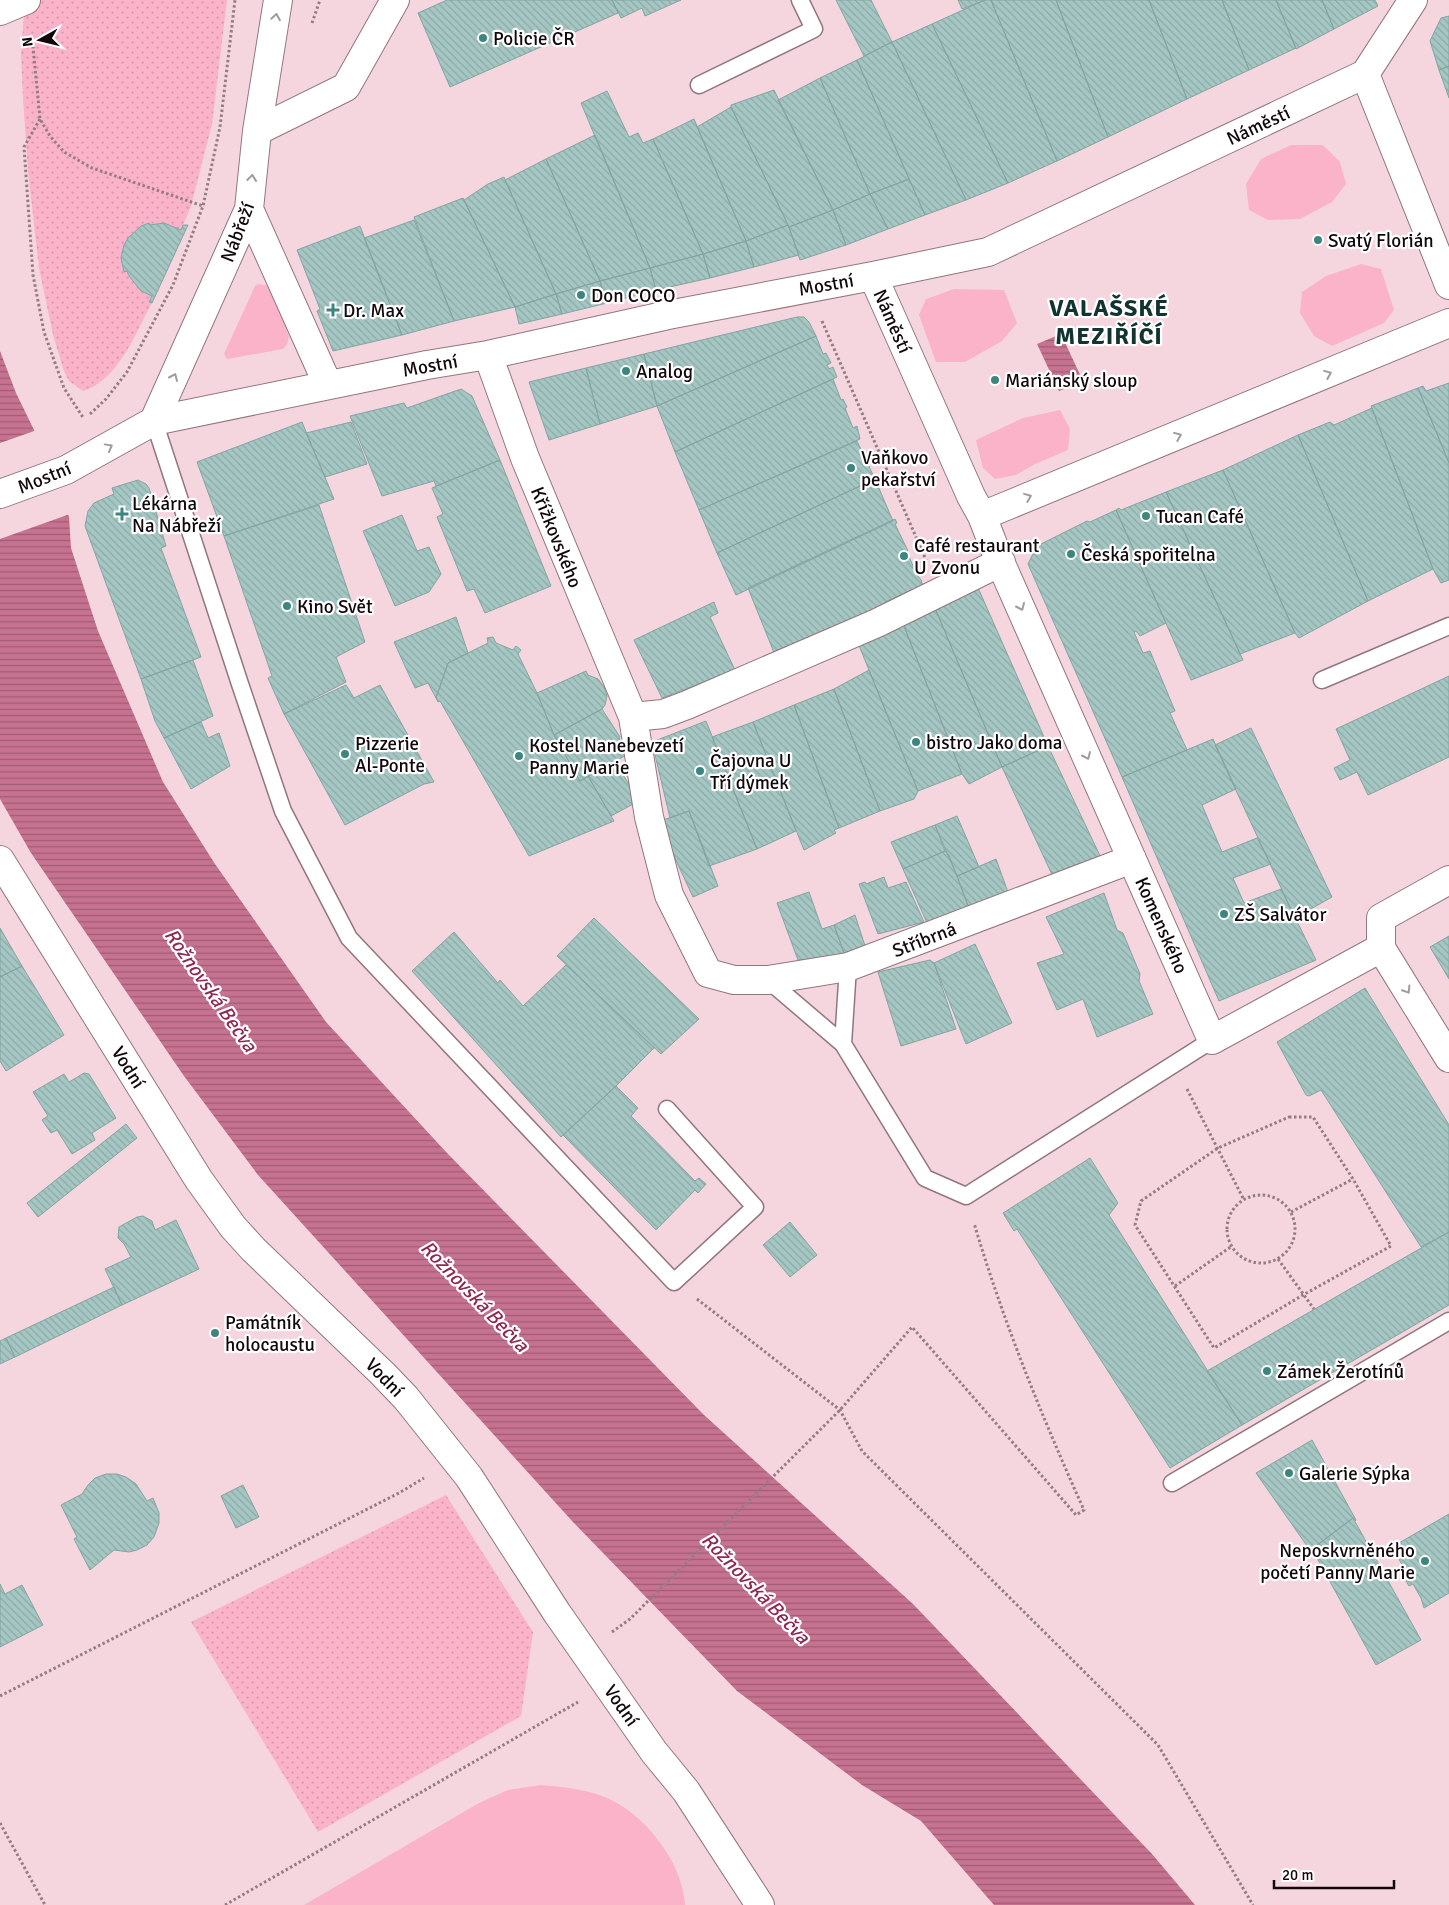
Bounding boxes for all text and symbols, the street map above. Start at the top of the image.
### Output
one-way arrow [270,13,280,21]
north arrow [15,15,65,65]
place label: Policie ČR [493,26,575,51]
marker: Policie ČR [477,32,489,44]
text: N [19,36,37,48]
street label: Náměstí [1223,100,1295,151]
one-way arrow [247,173,258,181]
street label: Nábřeží [216,198,261,266]
place label: Svatý Florián [1328,229,1434,253]
marker: Svatý Florián [1312,234,1324,246]
street label: Mostní [797,268,857,302]
place label: Don COCO [591,284,675,308]
street label: Náměstí [867,286,917,358]
marker: Don COCO [575,289,587,301]
district label: VALAŠSKÉ MEZIŘÍČÍ [1049,293,1169,351]
place label: Dr. Max [343,299,404,323]
marker: Dr. Max [327,304,339,316]
street label: Mostní [401,349,461,383]
place label: Analog [636,360,693,384]
marker: Analog [620,365,632,377]
place label: Mariánský sloup [1005,369,1137,393]
one-way arrow [1323,369,1332,380]
one-way arrow [168,373,179,382]
marker: Mariánský sloup [989,374,1001,386]
one-way arrow [1173,431,1182,442]
one-way arrow [103,443,112,453]
place label: Vaňkovo pekařství [861,446,937,492]
street label: Mostní [14,456,75,499]
marker: Vaňkovo pekařství [845,462,857,474]
street label: Křížkovského [525,483,587,592]
place label: Lékárna Na Nábřeží [132,492,222,538]
one-way arrow [1023,493,1031,503]
place label: Tucan Café [1156,505,1244,529]
marker: Lékárna Na Nábřeží [116,508,128,520]
marker: Tucan Café [1140,510,1152,522]
place label: Café restaurant U Zvonu [914,534,1040,580]
place label: Česká spořitelna [1081,542,1216,567]
marker: Česká spořitelna [1065,548,1077,560]
marker: Café restaurant U Zvonu [898,550,910,562]
place label: Kino Svět [297,595,373,619]
marker: Kino Svět [281,600,293,612]
one-way arrow [1014,602,1025,611]
place label: bistro Jako doma [926,731,1062,755]
place label: Pizzerie Al-Ponte [355,732,425,778]
place label: Kostel Nanebevzetí Panny Marie [529,734,685,780]
marker: bistro Jako doma [910,736,922,748]
marker: Pizzerie Al-Ponte [339,748,351,760]
place label: Čajovna U Tří dýmek [710,748,792,795]
marker: Kostel Nanebevzetí Panny Marie [513,750,525,762]
one-way arrow [1080,751,1091,760]
marker: Čajovna U Tří dýmek [694,765,706,777]
street label: Komenského [1129,873,1193,977]
place label: ZŠ Salvátor [1234,902,1326,927]
marker: ZŠ Salvátor [1218,908,1230,920]
street label: Stříbrná [889,917,960,963]
water label: Rožnovská Bečva [159,924,263,1058]
one-way arrow [1401,984,1410,993]
street label: Vodní [106,1042,151,1094]
water label: Rožnovská Bečva [415,1235,535,1358]
place label: Památník holocaustu [225,1311,315,1357]
marker: Památník holocaustu [209,1327,221,1339]
street label: Vodní [360,1353,409,1403]
place label: Zámek Žerotínů [1277,1360,1404,1384]
marker: Zámek Žerotínů [1261,1365,1273,1377]
place label: Galerie Sýpka [1299,1462,1410,1486]
marker: Galerie Sýpka [1283,1467,1295,1479]
water label: Rožnovská Bečva [696,1527,816,1650]
place label: Neposkvrněného početí Panny Marie [1260,1539,1415,1585]
marker: Neposkvrněného početí Panny Marie [1419,1555,1431,1567]
street label: Vodní [598,1680,645,1732]
scale bar [1274,1858,1394,1890]
text: 20 m [1282,1866,1313,1884]

